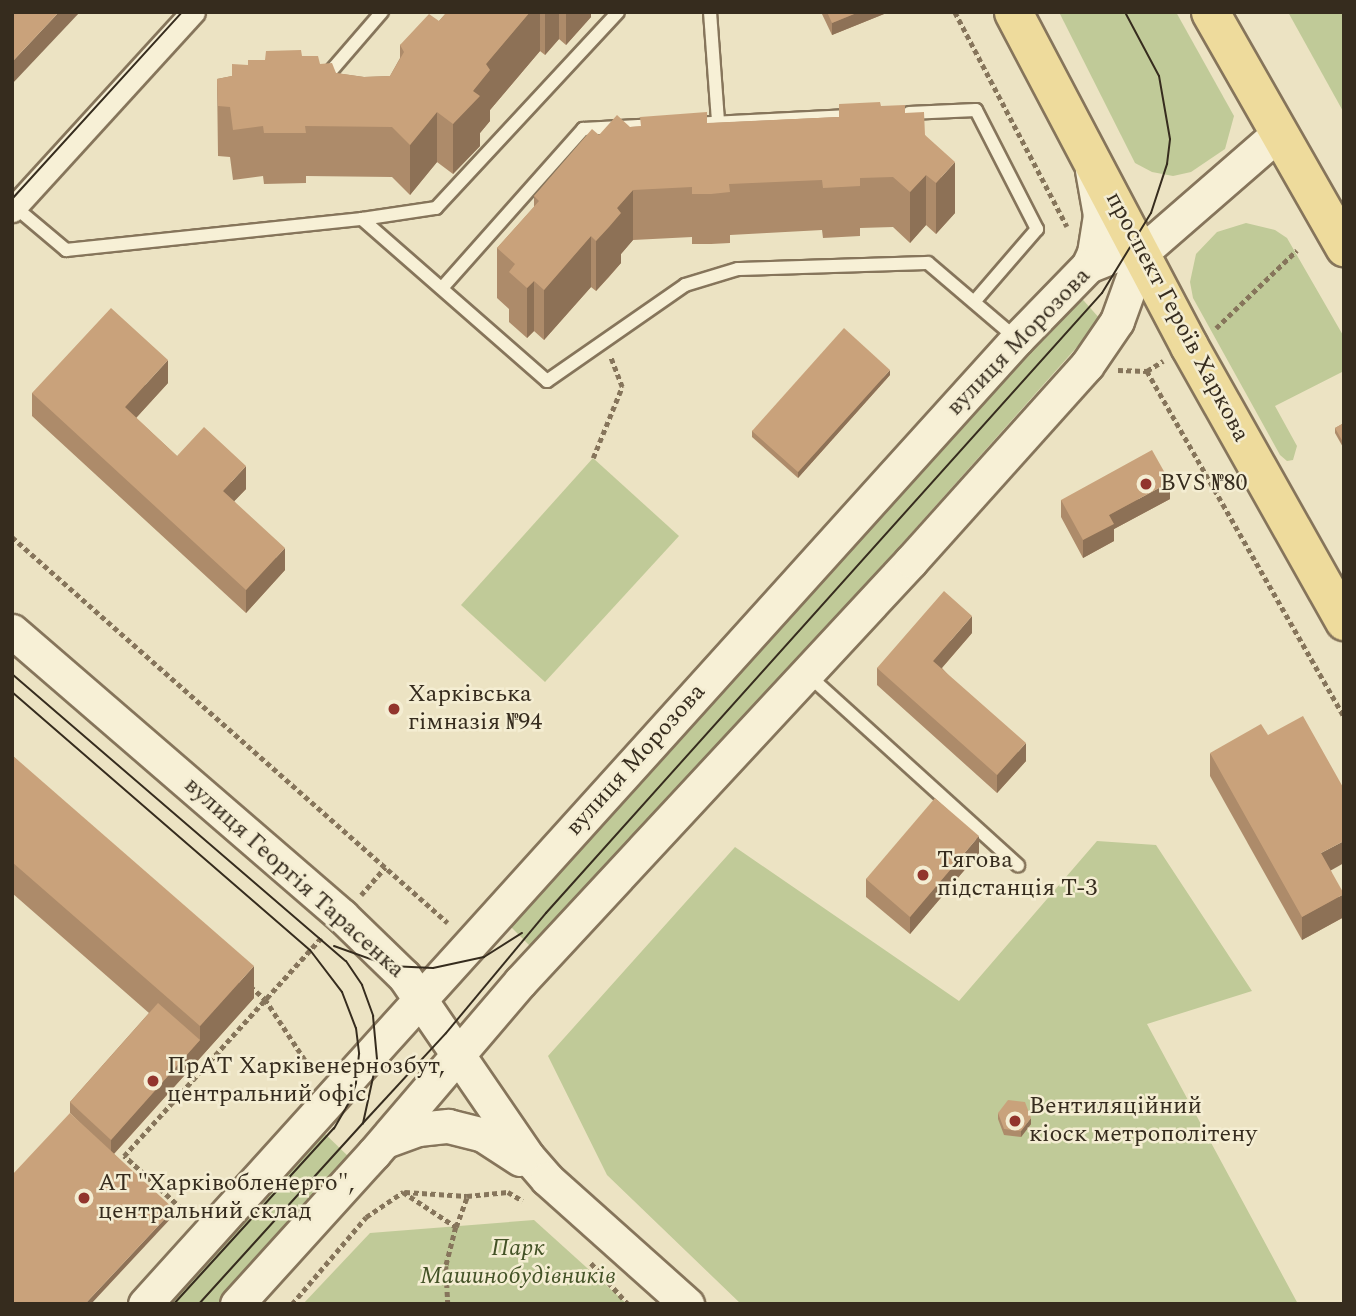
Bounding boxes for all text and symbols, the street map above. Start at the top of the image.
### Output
street label: проспект Героїв Харкова [1099,187,1255,447]
street label: вулиця Морозова [941,262,1097,422]
place label: BVS №80 [1160,470,1248,498]
marker: BVS №80 [1138,476,1154,492]
street label: вулиця Морозова [560,678,712,842]
place label: Харківська гімназія №94 [408,681,542,737]
marker: Харківська гімназія №94 [386,701,402,717]
street label: вулиця Георгія Тарасенка [178,771,410,985]
place label: Тягова підстанція Т-3 [937,847,1097,903]
marker: Тягова підстанція Т-3 [915,867,931,883]
place label: ПрАТ Харківенернозбут, центральний офіс [167,1053,445,1109]
marker: ПрАТ Харківенернозбут, центральний офіс [145,1073,161,1089]
place label: Вентиляційний кіоск метрополітену [1029,1093,1257,1149]
marker: Вентиляційний кіоск метрополітену [1007,1113,1023,1129]
place label: АТ "Харківобленерго", центральний склад [98,1170,354,1226]
marker: АТ "Харківобленерго", центральний склад [76,1190,92,1206]
park label: Парк Машинобудівників [420,1235,616,1291]

